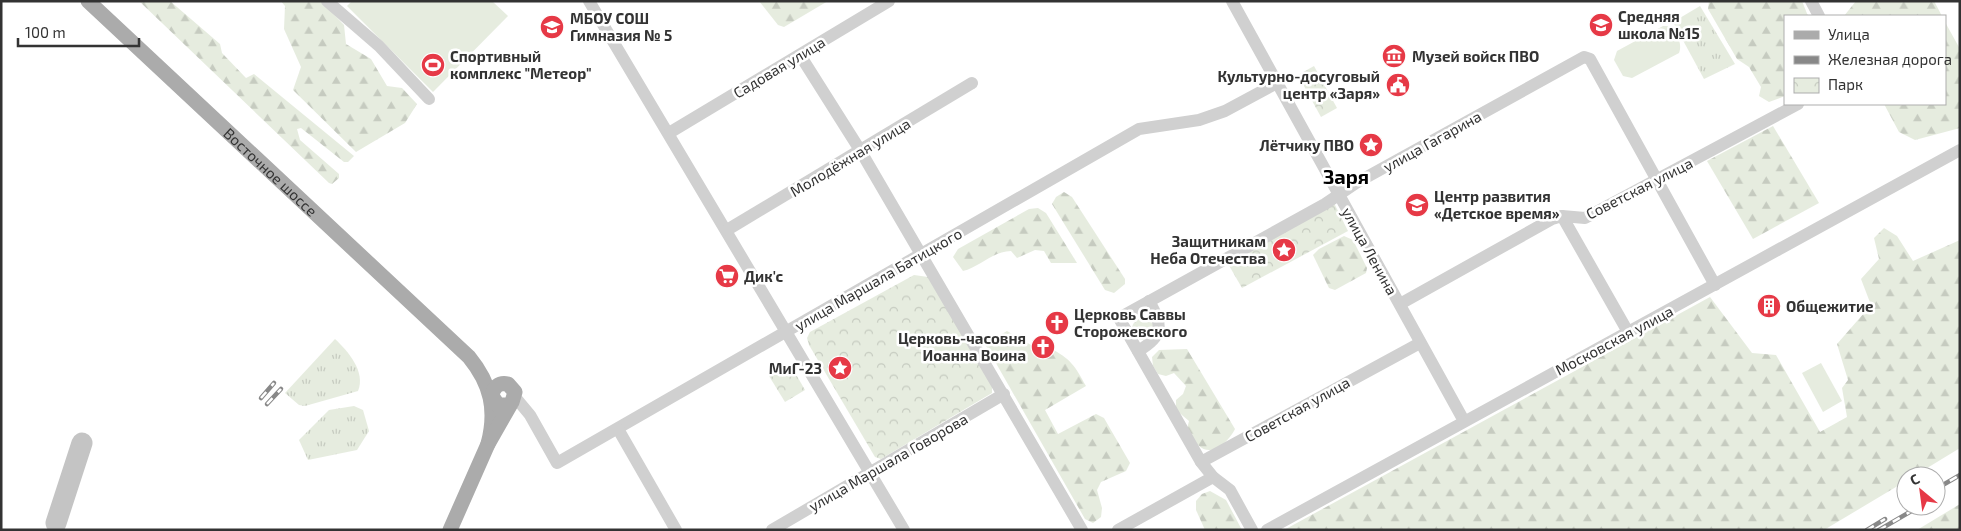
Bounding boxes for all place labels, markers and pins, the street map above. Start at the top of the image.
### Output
place label: Средняя школа №15 [1618,7,1700,42]
place label: МБОУ СОШ Гимназия № 5 [570,9,672,44]
school or university icon: Средняя школа №15 [1588,12,1614,38]
school or university icon: МБОУ СОШ Гимназия № 5 [539,14,565,40]
museum icon: Музей войск ПВО [1381,43,1407,69]
place label: Спортивный комплекс "Метеор" [450,47,592,82]
place label: Музей войск ПВО [1412,47,1539,65]
sports icon: Спортивный комплекс "Метеор" [420,52,446,78]
place label: Культурно-досуговый центр «Заря» [1218,67,1380,102]
public building icon: Культурно-досуговый центр «Заря» [1385,72,1411,98]
place icon: Лётчику ПВО [1358,132,1384,158]
place label: Лётчику ПВО [1259,136,1354,154]
place label: Центр развития «Детское время» [1434,187,1560,222]
school or university icon: Центр развития «Детское время» [1404,192,1430,218]
place label: Защитникам Неба Отечества [1150,232,1266,267]
place icon: Защитникам Неба Отечества [1271,237,1297,263]
supermarket icon: Дик'с [714,263,740,289]
place label: Дик'с [744,267,784,285]
building icon: Общежитие [1756,293,1782,319]
place label: Общежитие [1786,297,1874,315]
place label: Церковь Саввы Сторожевского [1074,305,1187,340]
church icon: Церковь Саввы Сторожевского [1044,310,1070,336]
place label: Церковь-часовня Иоанна Воина [898,329,1026,364]
church icon: Церковь-часовня Иоанна Воина [1030,334,1056,360]
place icon: МиГ-23 [827,355,853,381]
place label: МиГ-23 [769,359,822,377]

